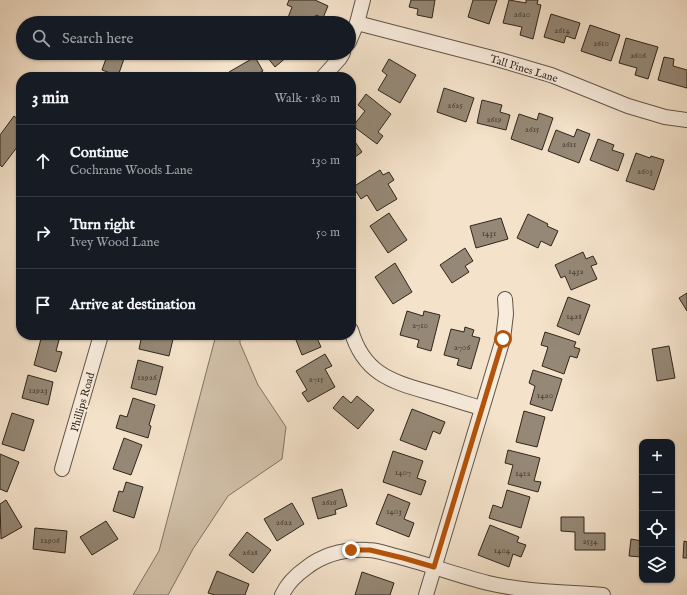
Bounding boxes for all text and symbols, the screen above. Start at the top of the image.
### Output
house number: 2620 [514,9,530,20]
search box [16,16,356,60]
house number: 2614 [554,25,570,36]
icon: search [30,27,52,49]
text: Search here [62,29,133,48]
house number: 2610 [593,38,609,49]
house number: 2606 [630,50,646,61]
street label: Tall Pines Lane [488,52,559,86]
text: 3 min [32,88,69,109]
text: Walk · 180 m [275,90,340,107]
house number: 2625 [447,100,463,111]
house number: 2619 [486,114,502,125]
house number: 2615 [525,124,540,135]
house number: 2611 [562,139,576,150]
text: Continue [70,143,128,162]
icon: ahead [32,150,54,172]
text: 130 m [311,152,340,169]
text: Cochrane Woods Lane [70,162,193,179]
house number: 2603 [637,166,653,177]
text: Turn right [70,215,135,234]
icon: right [32,222,54,244]
text: 50 m [316,224,340,241]
house number: 1431 [482,228,496,239]
text: Ivey Wood Lane [70,234,159,251]
house number: 1432 [568,266,584,277]
icon: arrive [32,294,54,316]
text: Arrive at destination [70,295,196,314]
house number: 1428 [566,311,582,322]
house number: 2710 [412,320,428,331]
route start [494,330,512,348]
house number: 2706 [454,342,470,353]
street label: Phillips Road [68,371,98,434]
house number: 12926 [137,372,157,383]
house number: 2715 [309,374,324,385]
house number: 12923 [28,385,48,396]
house number: 1420 [537,390,553,401]
map controls [639,439,675,583]
button: + [639,439,675,475]
house number: 1407 [395,467,411,478]
house number: 1412 [515,468,531,479]
button: − [639,475,675,511]
house number: 2616 [321,497,337,508]
house number: 1403 [386,506,402,517]
button: locate [639,511,675,547]
house number: 2622 [276,517,292,528]
house number: 12906 [40,535,60,546]
house number: 2534 [582,536,598,547]
route end [342,541,360,559]
house number: 1404 [494,545,511,556]
house number: 2628 [242,547,258,558]
button: layers [639,547,675,583]

